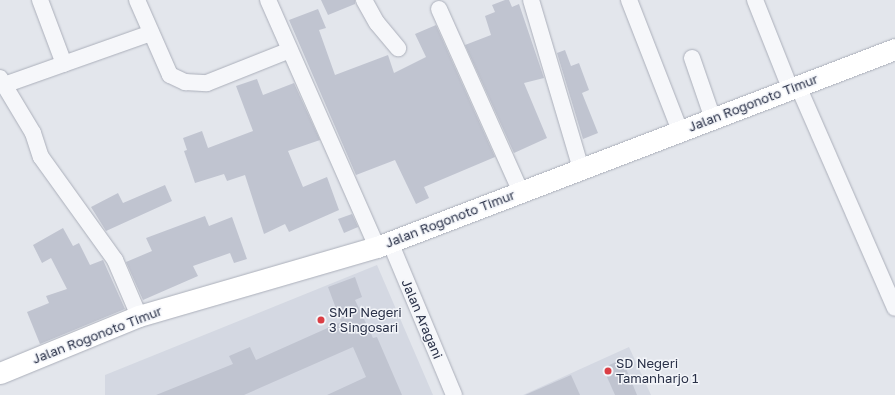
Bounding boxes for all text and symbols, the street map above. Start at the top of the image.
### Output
street label: Jalan Rogonoto Timur [686,71,820,135]
street label: Jalan Rogonoto Timur [383,187,517,251]
street label: Jalan Aragani [398,277,446,361]
street label: Jalan Rogonoto Timur [30,303,164,367]
place label: SMP Negeri 3 Singosari [329,305,402,336]
marker: SMP Negeri 3 Singosari [316,315,326,325]
place label: SD Negeri Tamanharjo 1 [616,356,698,387]
marker: SD Negeri Tamanharjo 1 [603,366,613,376]

